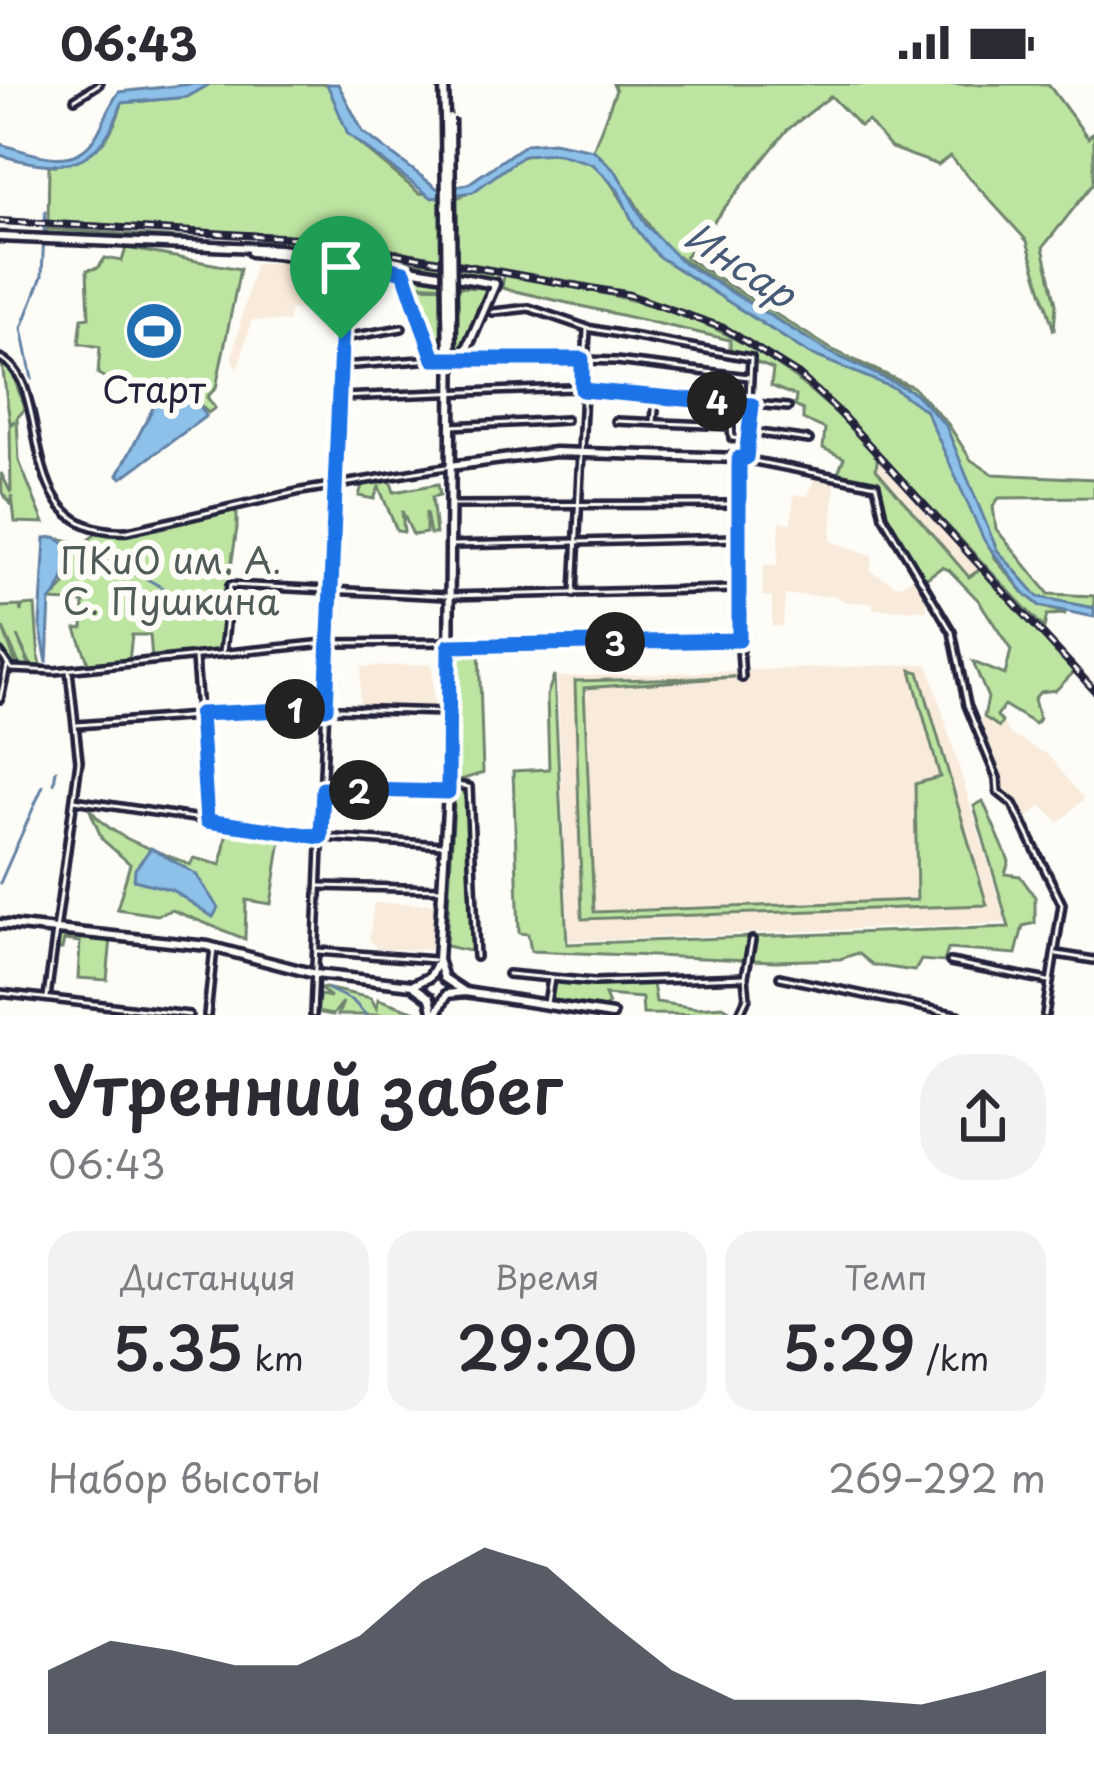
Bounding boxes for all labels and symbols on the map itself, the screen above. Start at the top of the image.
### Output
water label: Инсар [674,205,810,322]
pin [290,216,392,339]
sports icon: Старт [123,300,185,362]
place label: Старт [102,361,207,415]
pin: 4 [687,371,747,431]
park label: ПКиО им. А. С. Пушкина [60,532,282,627]
pin: 3 [585,612,645,672]
pin: 1 [265,679,325,739]
pin: 2 [329,760,389,820]

